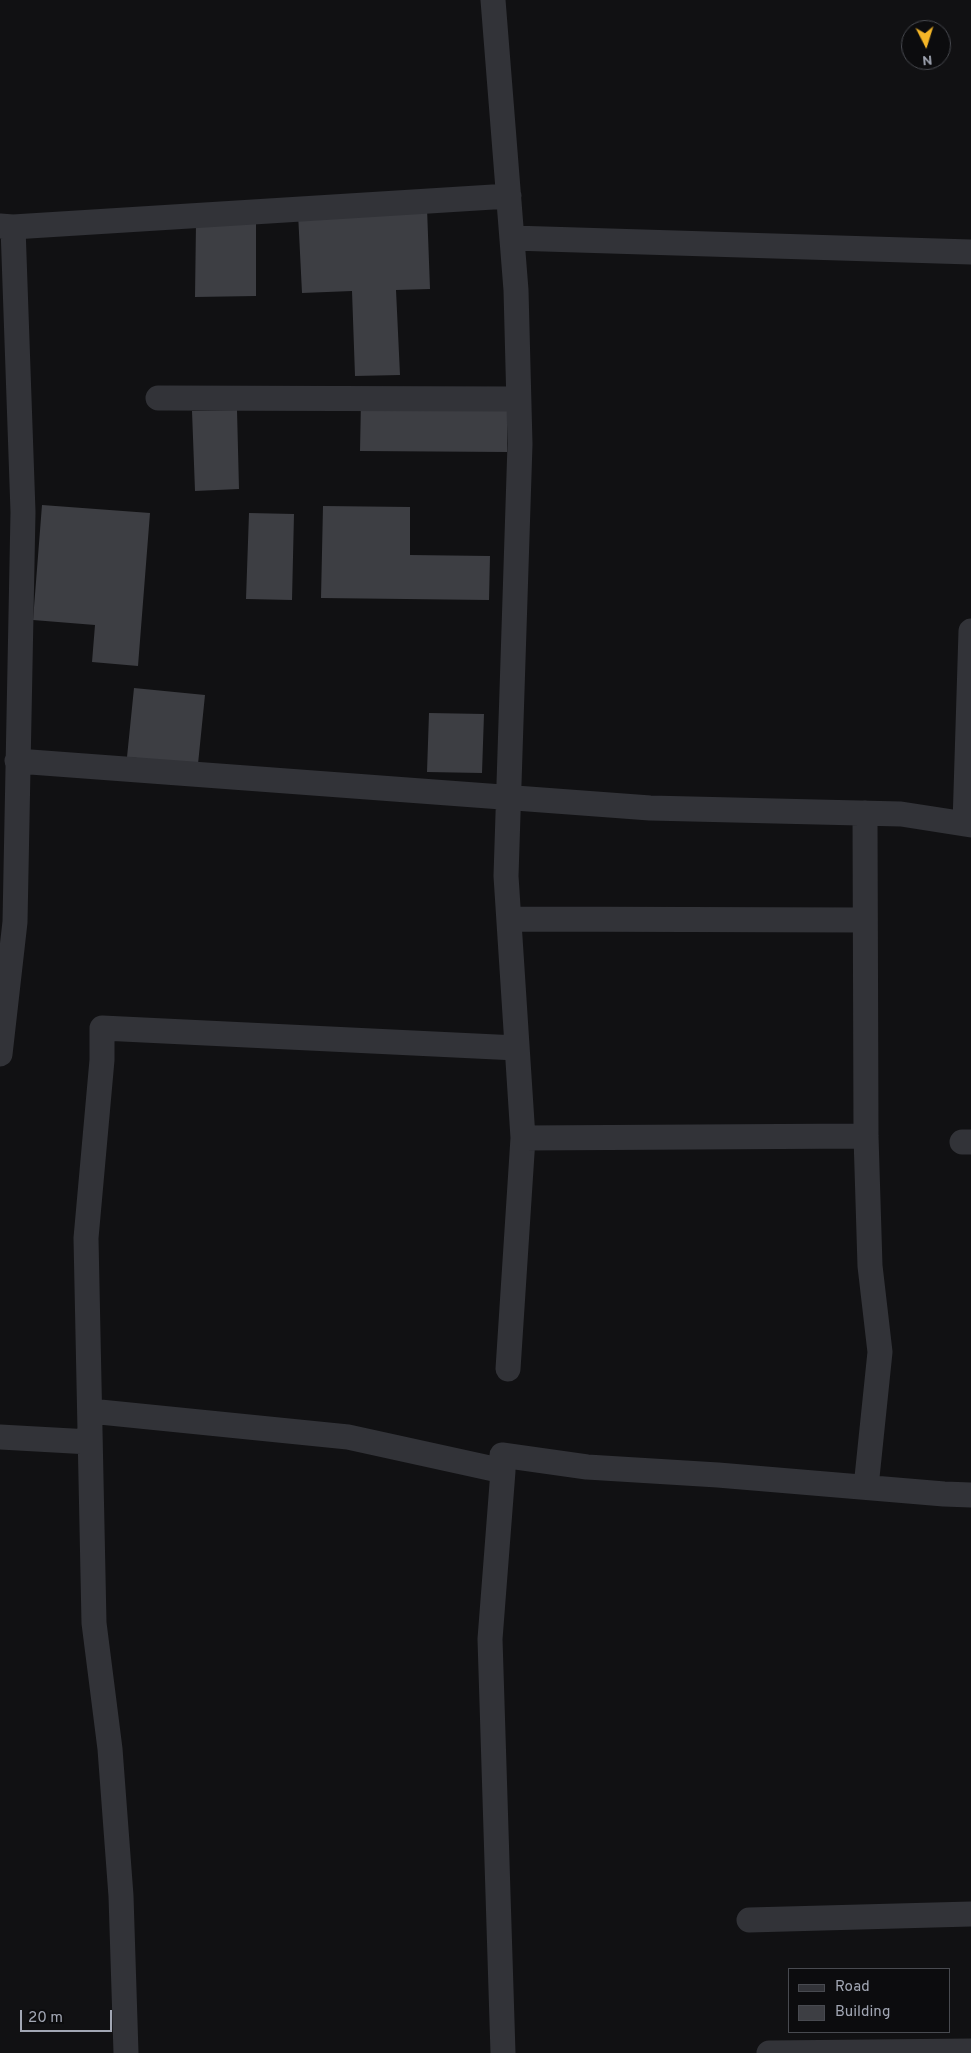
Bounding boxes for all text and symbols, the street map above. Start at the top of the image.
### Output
north arrow [901,20,951,70]
text: N [922,51,933,68]
legend [788,1968,951,2033]
text: Road [835,1978,870,1997]
scale bar [22,2000,115,2032]
text: Building [835,2003,890,2022]
text: 20 m [28,2009,63,2028]

